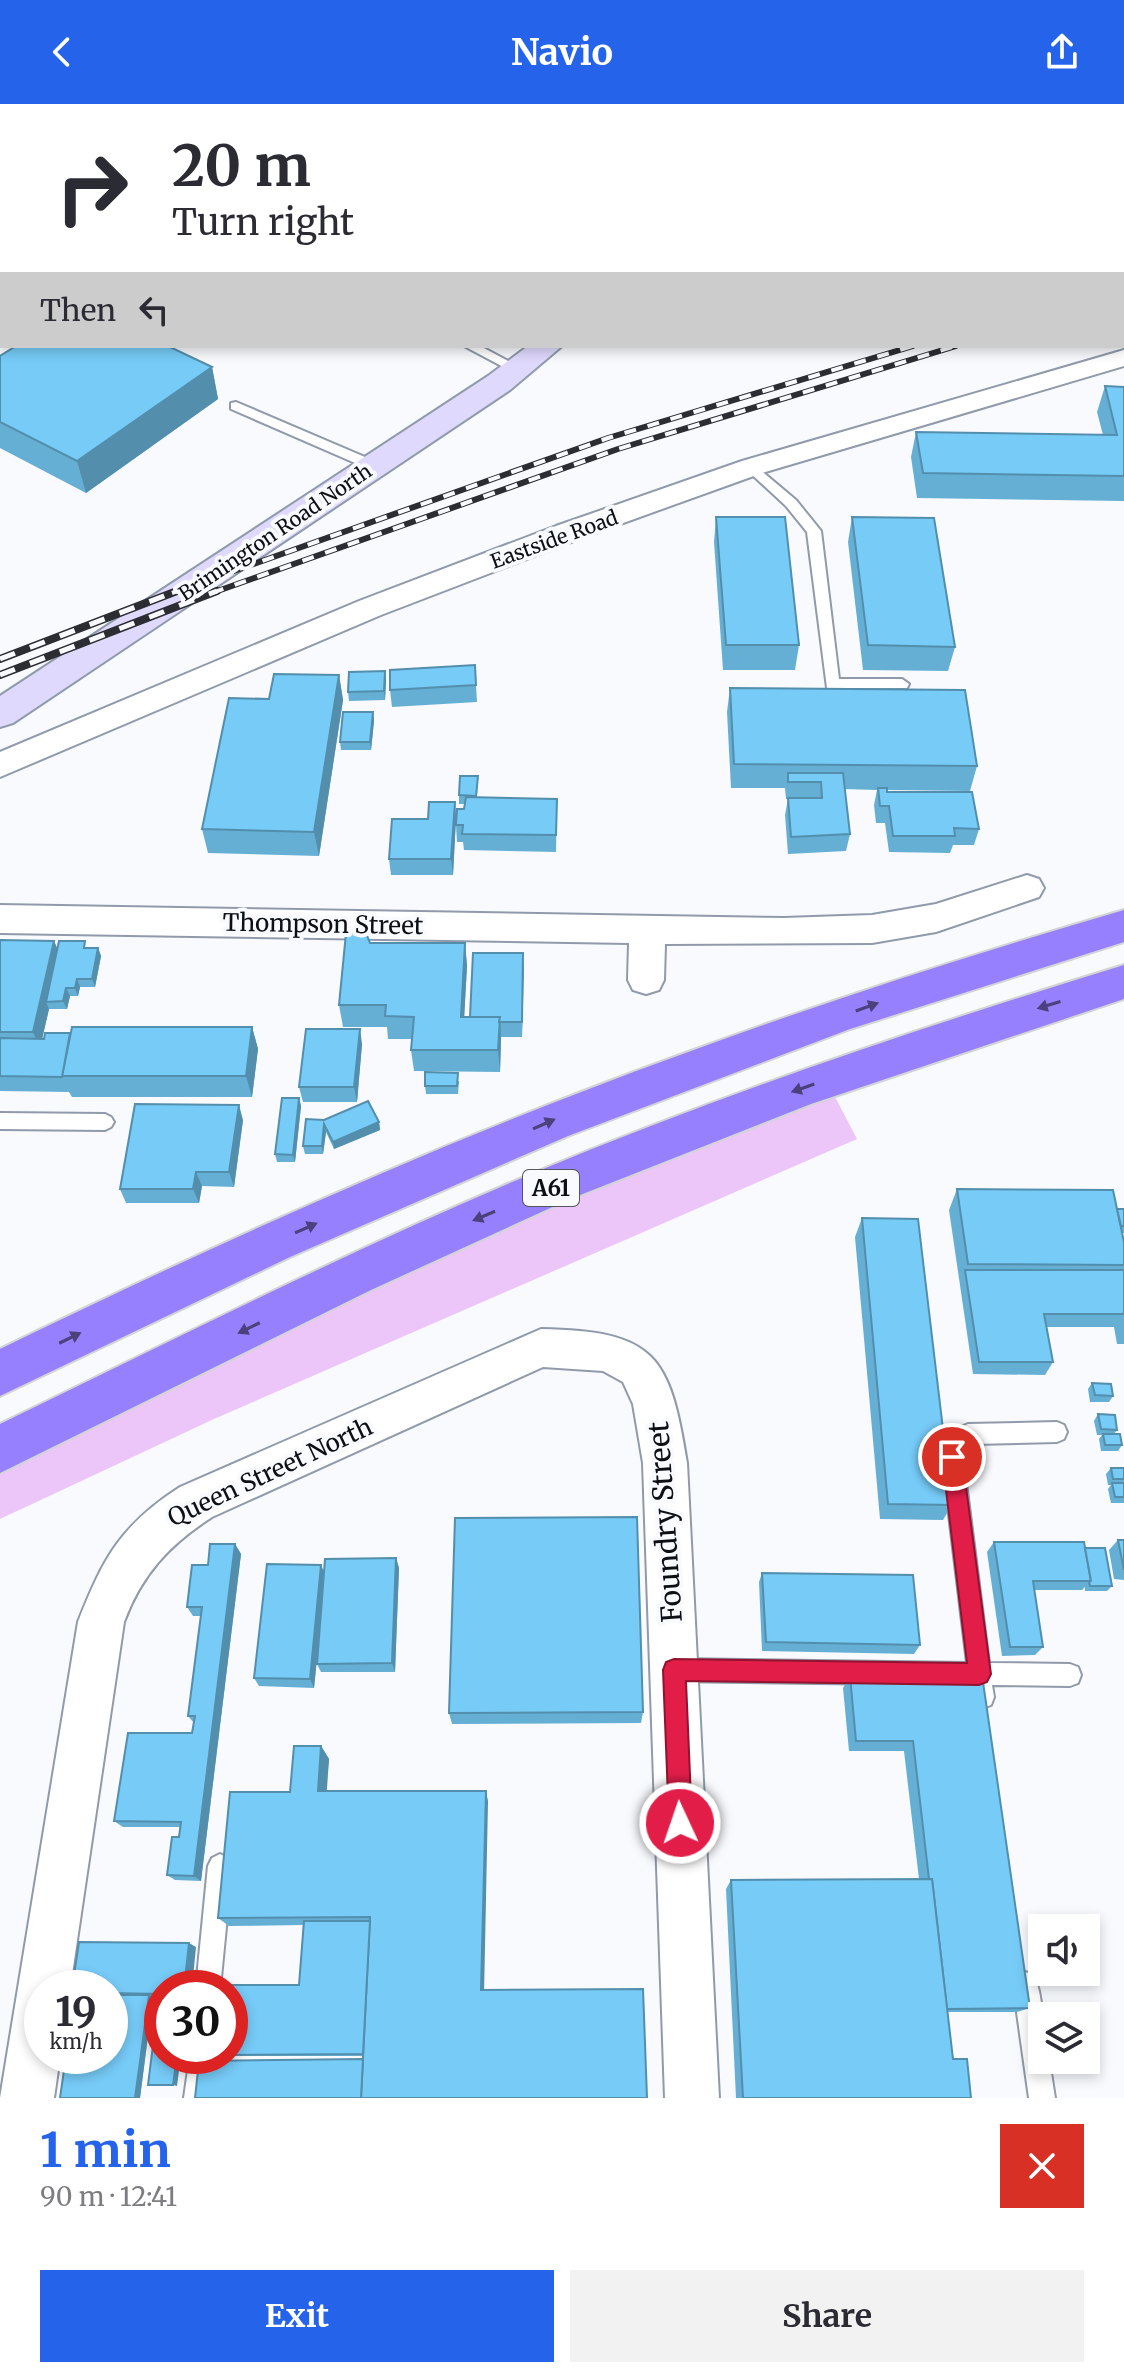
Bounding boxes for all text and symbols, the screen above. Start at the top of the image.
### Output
icon: back [40,30,84,74]
text: Navio [511,30,613,75]
icon: share [1040,30,1084,74]
text: 20 m [172,131,311,201]
icon: right [40,136,144,240]
text: Turn right [172,200,354,245]
icon: left [132,288,176,332]
text: Then [40,291,116,329]
street label: Brimington Road North [174,458,376,606]
street label: Eastside Road [487,504,621,574]
street label: Thompson Street [222,907,424,941]
one-way arrow [1037,999,1061,1012]
one-way arrow [855,1000,879,1012]
one-way arrow [791,1083,815,1095]
one-way arrow [532,1117,555,1130]
road number: A61 [523,1170,579,1206]
one-way arrow [472,1210,496,1223]
one-way arrow [294,1222,317,1235]
one-way arrow [238,1321,261,1335]
one-way arrow [58,1331,81,1345]
street label: Queen Street North [163,1411,377,1533]
street label: Foundry Street [640,1420,690,1624]
pin [918,1423,986,1491]
icon: arrive [930,1435,974,1479]
position arrow [638,1781,722,1865]
map controls [1028,1914,1100,2074]
button: sound [1028,1914,1100,1986]
speed limit sign: 30 [144,1970,248,2074]
text: 19 [55,1987,97,2037]
button: layers [1028,2002,1100,2074]
text: km/h [50,2029,102,2054]
text: 1 min [40,2120,171,2180]
button: close [1000,2124,1084,2208]
text: 90 m · 12:41 [40,2180,177,2213]
button: Exit [40,2270,554,2362]
button: Share [570,2270,1084,2362]

